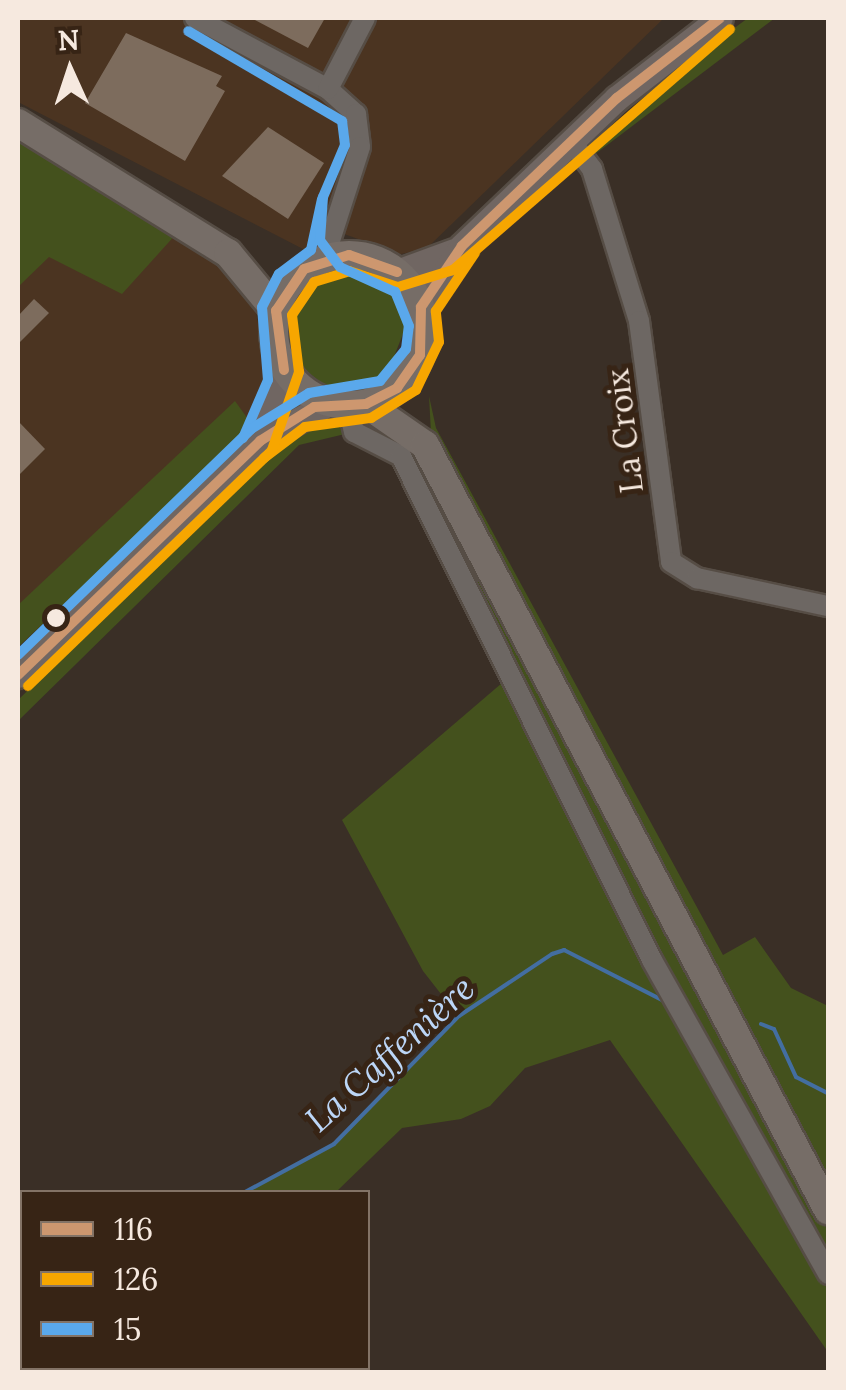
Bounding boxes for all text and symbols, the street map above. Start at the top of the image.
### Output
north arrow [20,20,120,120]
text: N [57,21,80,59]
street label: La Croix [598,367,652,495]
unlabelled marker [46,608,66,628]
water label: La Caffenière [297,967,483,1141]
legend [20,1190,370,1370]
text: 116 [114,1210,153,1248]
text: 126 [114,1260,158,1298]
text: 15 [114,1310,141,1348]

